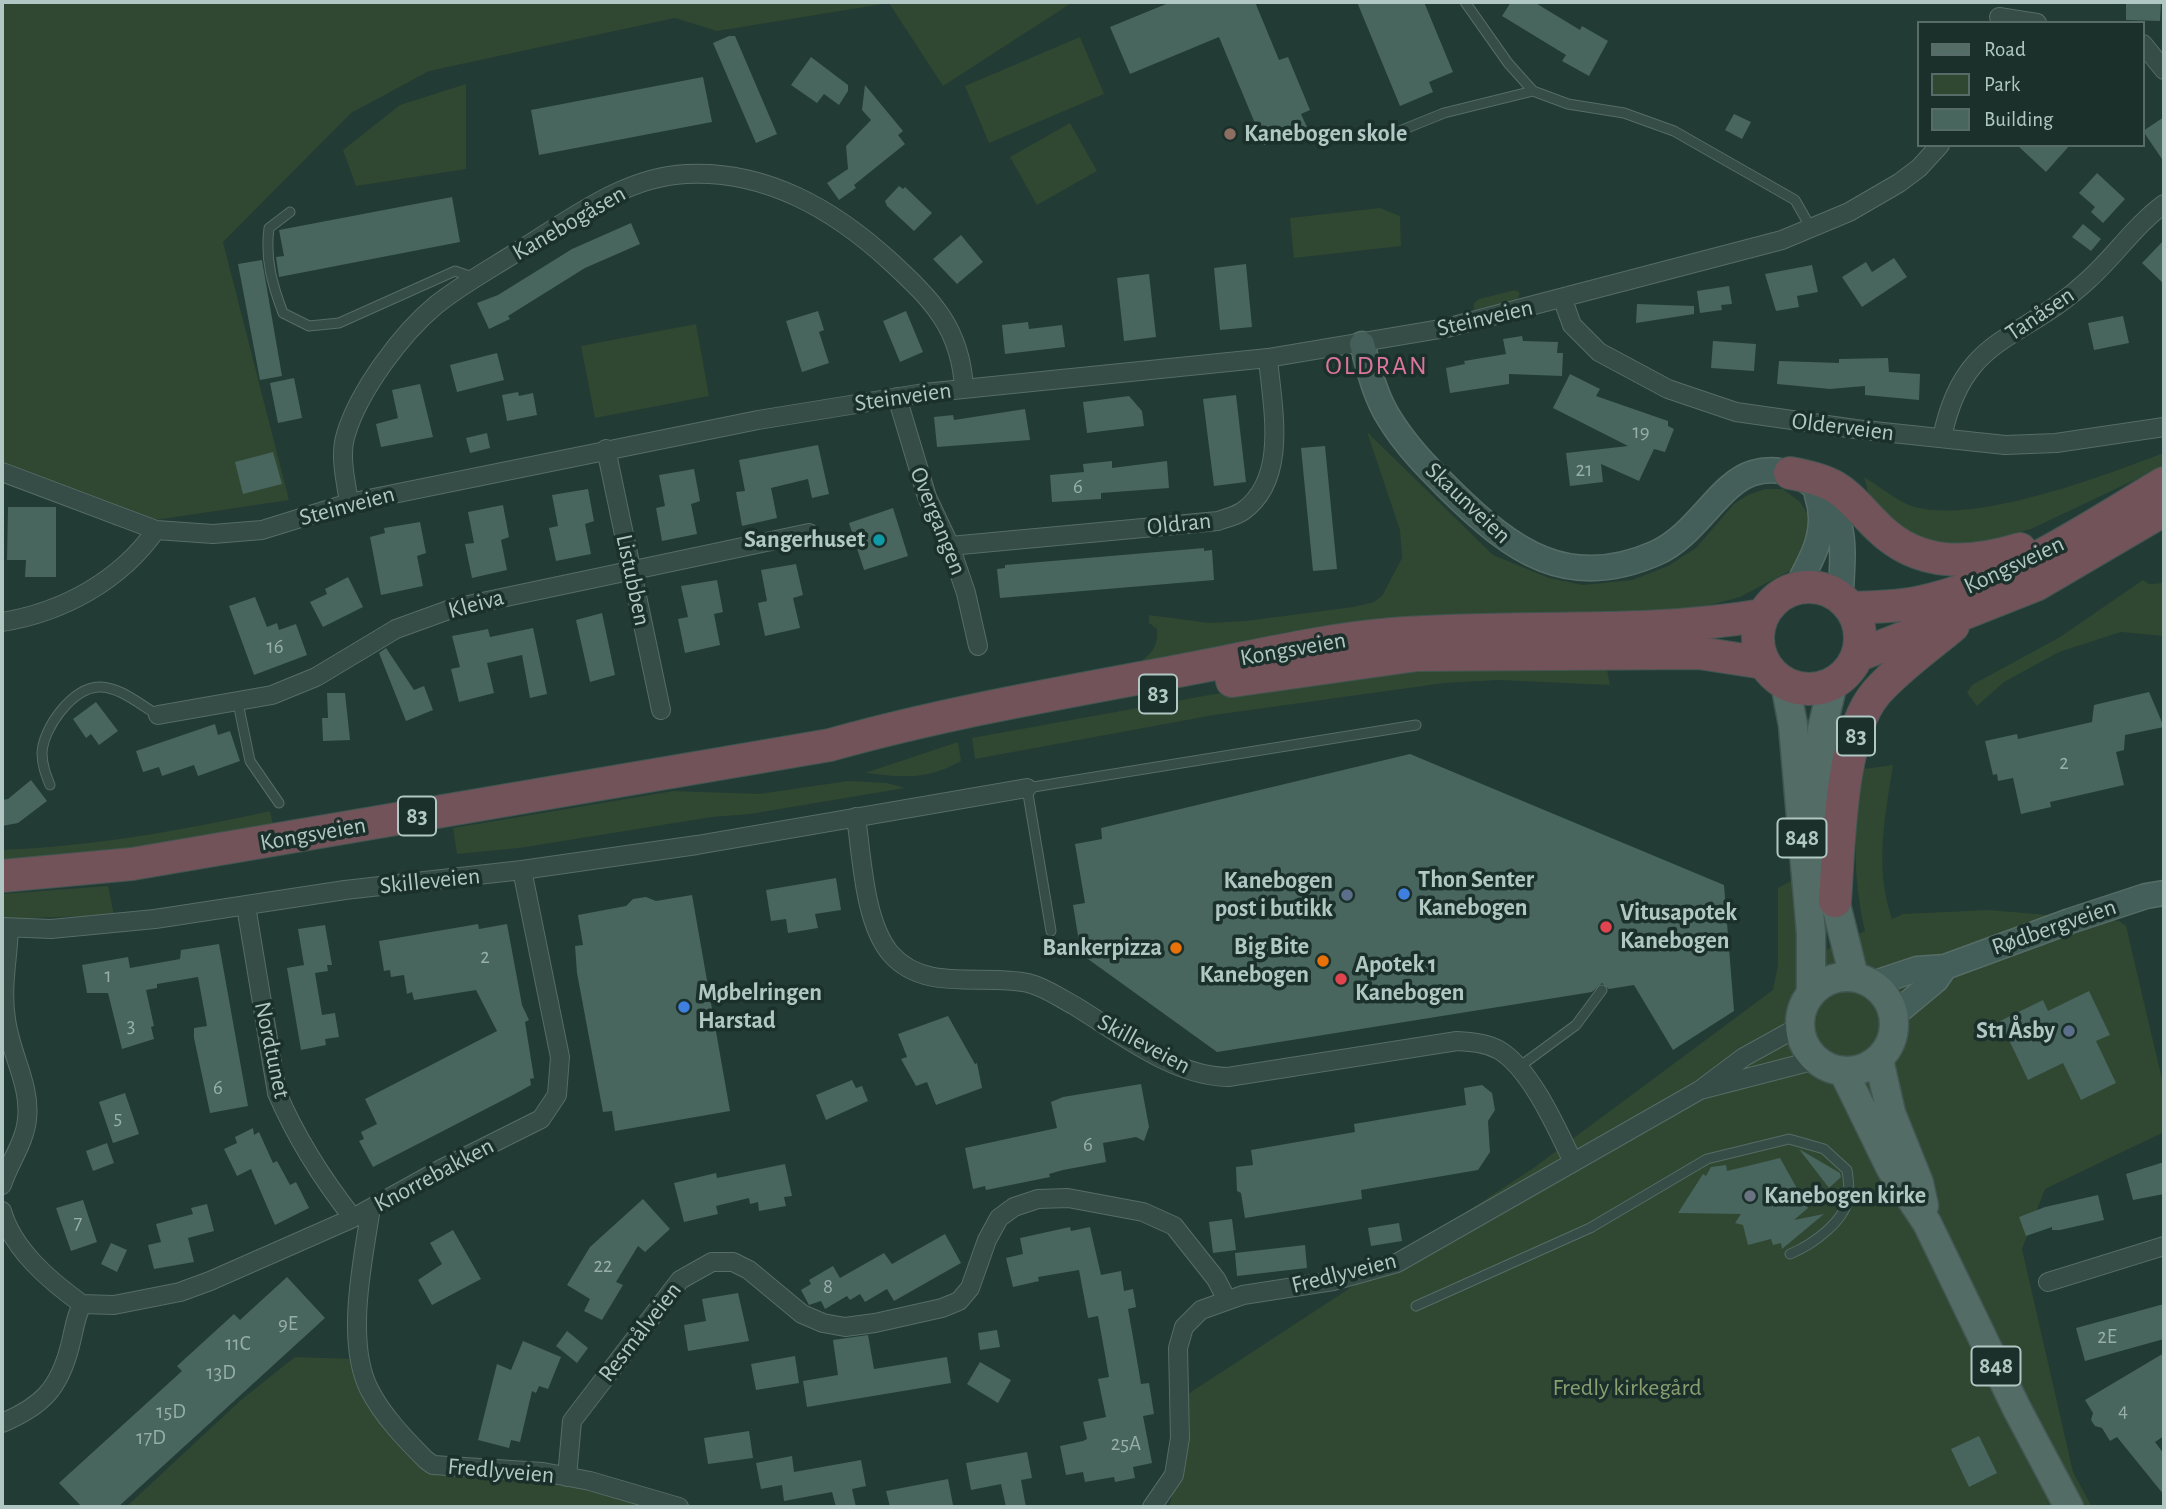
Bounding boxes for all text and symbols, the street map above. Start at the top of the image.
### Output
legend [1918,21,2145,147]
text: Road [1984,39,2026,60]
text: Park [1984,74,2020,95]
text: Building [1984,109,2053,130]
place label: Kanebogen skole [1244,120,1407,148]
marker: Kanebogen skole [1222,126,1238,142]
street label: Kanebogåsen [507,179,631,267]
street label: Tanåsen [2000,281,2080,347]
street label: Steinveien [1434,293,1536,343]
district label: OLDRAN [1326,350,1428,382]
street label: Steinveien [853,376,953,418]
street label: Olderveien [1790,406,1896,448]
house number: 19 [1632,419,1650,445]
street label: Skaunveien [1419,456,1517,550]
house number: 21 [1576,457,1592,483]
street label: Overgangen [903,463,973,579]
house number: 6 [1073,474,1083,500]
street label: Steinveien [296,479,398,533]
street label: Oldran [1145,506,1213,542]
place label: Sangerhuset [744,526,865,554]
street label: Kongsveien [1959,529,2069,601]
street label: Listubben [609,532,657,628]
marker: Sangerhuset [871,532,887,548]
street label: Kleiva [445,583,507,625]
street label: Kongsveien [1238,626,1348,672]
house number: 16 [266,634,284,660]
road number: 83 [1139,674,1177,714]
road number: 83 [1837,716,1875,756]
house number: 2 [2059,750,2069,776]
road number: 83 [398,796,436,836]
street label: Kongsveien [258,811,368,857]
road number: 848 [1778,818,1826,858]
street label: Skilleveien [378,861,482,901]
place label: Thon Senter Kanebogen [1418,866,1534,922]
place label: Kanebogen post i butikk [1215,867,1333,923]
marker: Thon Senter Kanebogen [1396,886,1412,902]
marker: Kanebogen post i butikk [1339,887,1355,903]
street label: Rødbergveien [1988,892,2120,962]
place label: Vitusapotek Kanebogen [1620,899,1737,955]
marker: Vitusapotek Kanebogen [1598,919,1614,935]
place label: Big Bite Kanebogen [1200,933,1309,989]
place label: Bankerpizza [1042,934,1162,962]
marker: Bankerpizza [1168,940,1184,956]
house number: 2 [480,944,490,970]
place label: Apotek 1 Kanebogen [1355,951,1464,1007]
marker: Big Bite Kanebogen [1315,953,1331,969]
house number: 1 [104,963,112,989]
marker: Apotek 1 Kanebogen [1333,971,1349,987]
place label: Møbelringen Harstad [698,979,822,1035]
street label: Nordtunet [248,999,296,1101]
marker: Møbelringen Harstad [676,999,692,1015]
street label: Skilleveien [1093,1008,1195,1080]
house number: 3 [127,1013,135,1039]
place label: St1 Åsby [1976,1017,2055,1045]
marker: St1 Åsby [2061,1023,2077,1039]
house number: 6 [213,1075,223,1101]
house number: 5 [114,1105,122,1131]
street label: Knorrebakken [369,1131,499,1219]
house number: 6 [1083,1132,1093,1158]
place label: Kanebogen kirke [1764,1182,1926,1210]
marker: Kanebogen kirke [1742,1188,1758,1204]
house number: 7 [74,1210,82,1236]
street label: Fredlyveien [1289,1246,1399,1300]
house number: 22 [593,1253,613,1279]
house number: 8 [823,1274,833,1300]
street label: Resmålveien [592,1276,688,1388]
house number: 9E [278,1311,298,1337]
house number: 2E [2097,1324,2117,1350]
house number: 11C [225,1331,251,1357]
road number: 848 [1972,1346,2021,1386]
house number: 13D [206,1360,236,1386]
park label: Fredly kirkegård [1552,1374,1702,1402]
house number: 4 [2118,1398,2128,1424]
house number: 15D [156,1399,186,1425]
house number: 17D [136,1425,166,1451]
house number: 25A [1111,1431,1141,1457]
street label: Fredlyveien [446,1452,556,1490]

